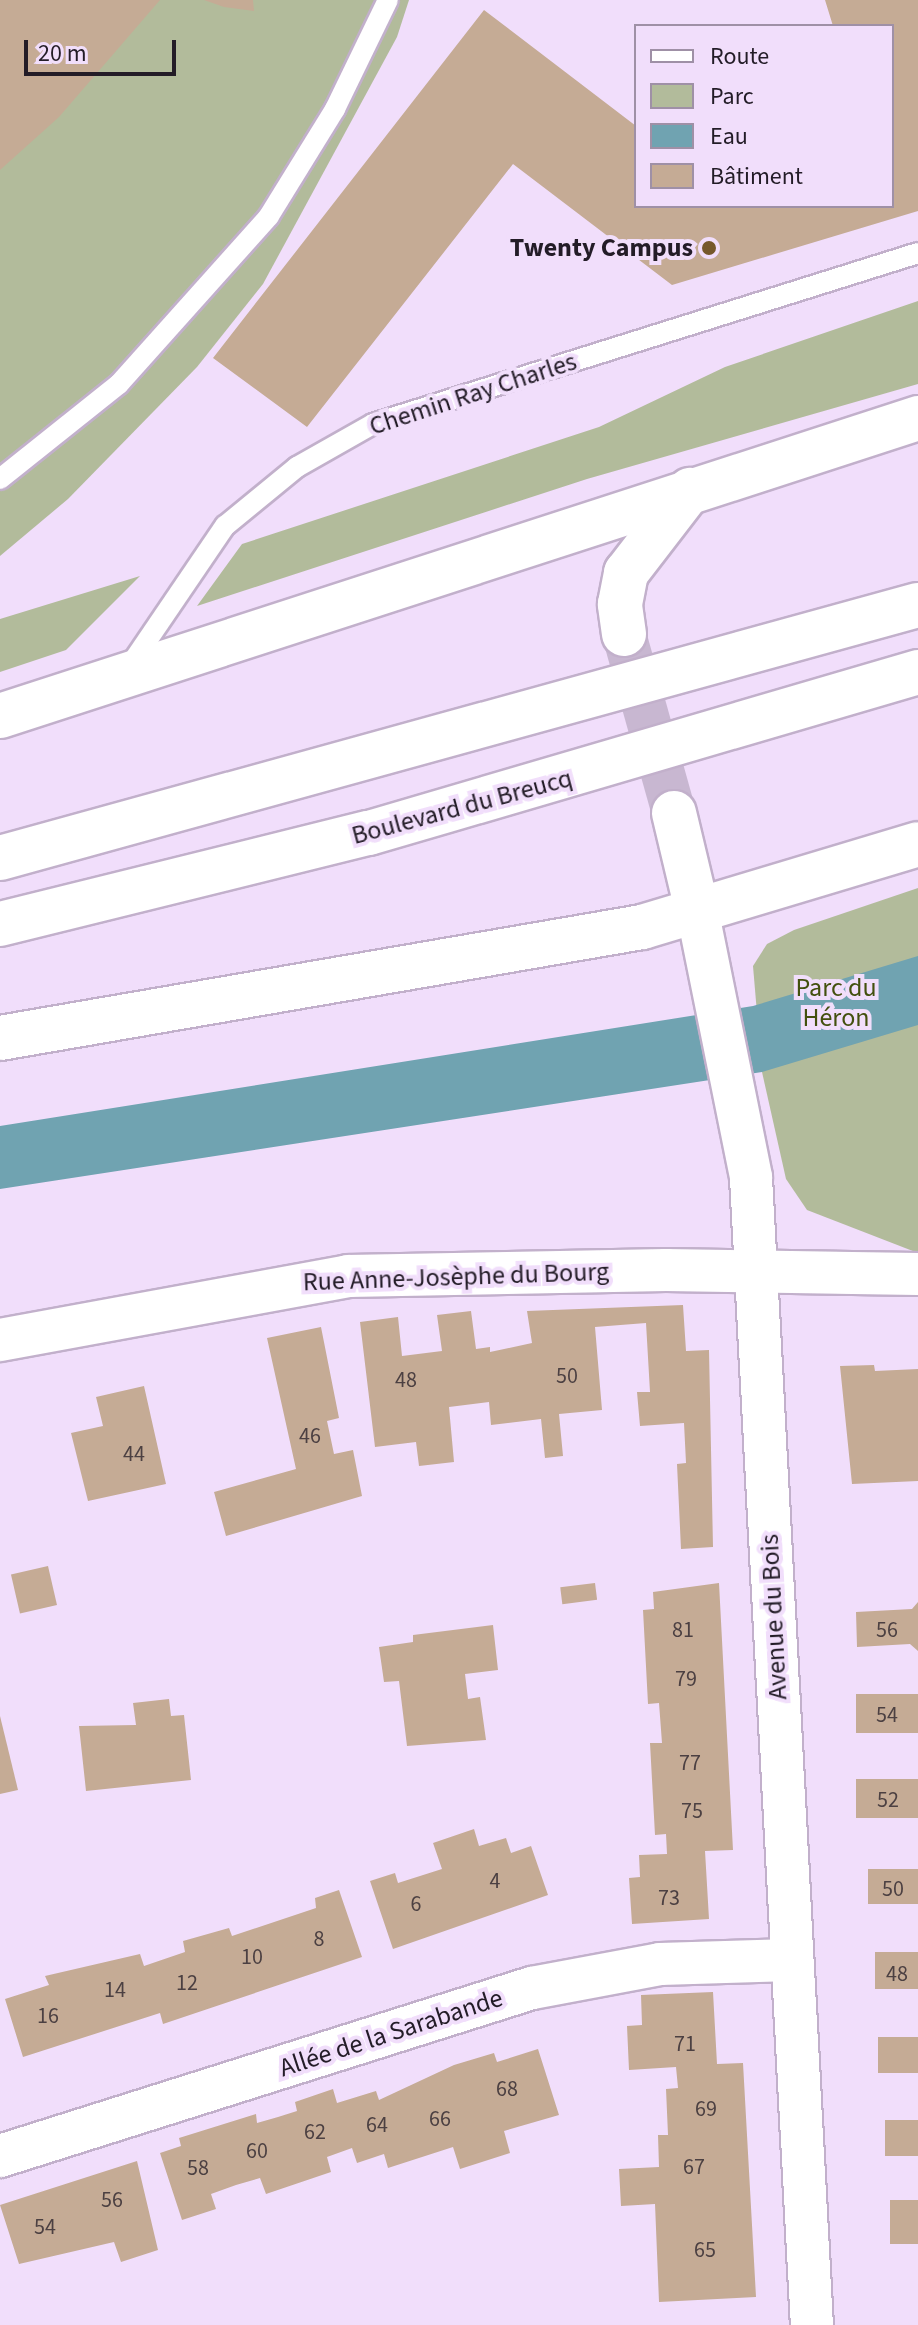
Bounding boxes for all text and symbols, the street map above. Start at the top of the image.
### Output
scale bar [28,24,180,74]
legend [634,24,894,208]
text: 20 m [38,36,87,71]
text: Route [710,39,769,74]
text: Parc [710,79,754,114]
text: Eau [710,119,748,154]
text: Bâtiment [710,159,803,194]
place label: Twenty Campus [510,232,693,264]
marker: Twenty Campus [700,239,718,257]
street label: Chemin Ray Charles [365,346,581,442]
street label: Boulevard du Breucq [348,763,576,851]
park label: Parc du Héron [795,972,877,1034]
street label: Rue Anne-Josèphe du Bourg [302,1256,610,1298]
house number: 50 [556,1364,578,1390]
house number: 48 [395,1368,417,1394]
house number: 46 [299,1424,321,1450]
house number: 44 [123,1442,145,1468]
street label: Avenue du Bois [754,1533,794,1701]
house number: 81 [672,1618,694,1644]
house number: 56 [876,1618,898,1644]
house number: 79 [675,1667,697,1693]
house number: 54 [876,1703,898,1729]
house number: 77 [679,1751,701,1777]
house number: 52 [877,1788,899,1814]
house number: 75 [681,1799,703,1825]
house number: 4 [490,1869,500,1895]
house number: 50 [882,1877,904,1903]
house number: 73 [658,1886,680,1912]
house number: 6 [411,1892,421,1918]
house number: 8 [314,1927,324,1953]
house number: 10 [241,1945,263,1971]
house number: 48 [886,1962,908,1988]
house number: 12 [176,1971,198,1997]
house number: 14 [104,1978,126,2004]
street label: Allée de la Sarabande [275,1982,507,2084]
house number: 16 [37,2004,59,2030]
house number: 71 [674,2032,696,2058]
house number: 68 [496,2077,518,2103]
house number: 69 [695,2097,717,2123]
house number: 66 [429,2107,451,2133]
house number: 64 [366,2113,388,2139]
house number: 62 [304,2120,326,2146]
house number: 60 [246,2139,268,2165]
house number: 67 [683,2155,705,2181]
house number: 58 [187,2156,209,2182]
house number: 56 [101,2188,123,2214]
house number: 54 [34,2215,56,2241]
house number: 65 [694,2238,716,2264]

